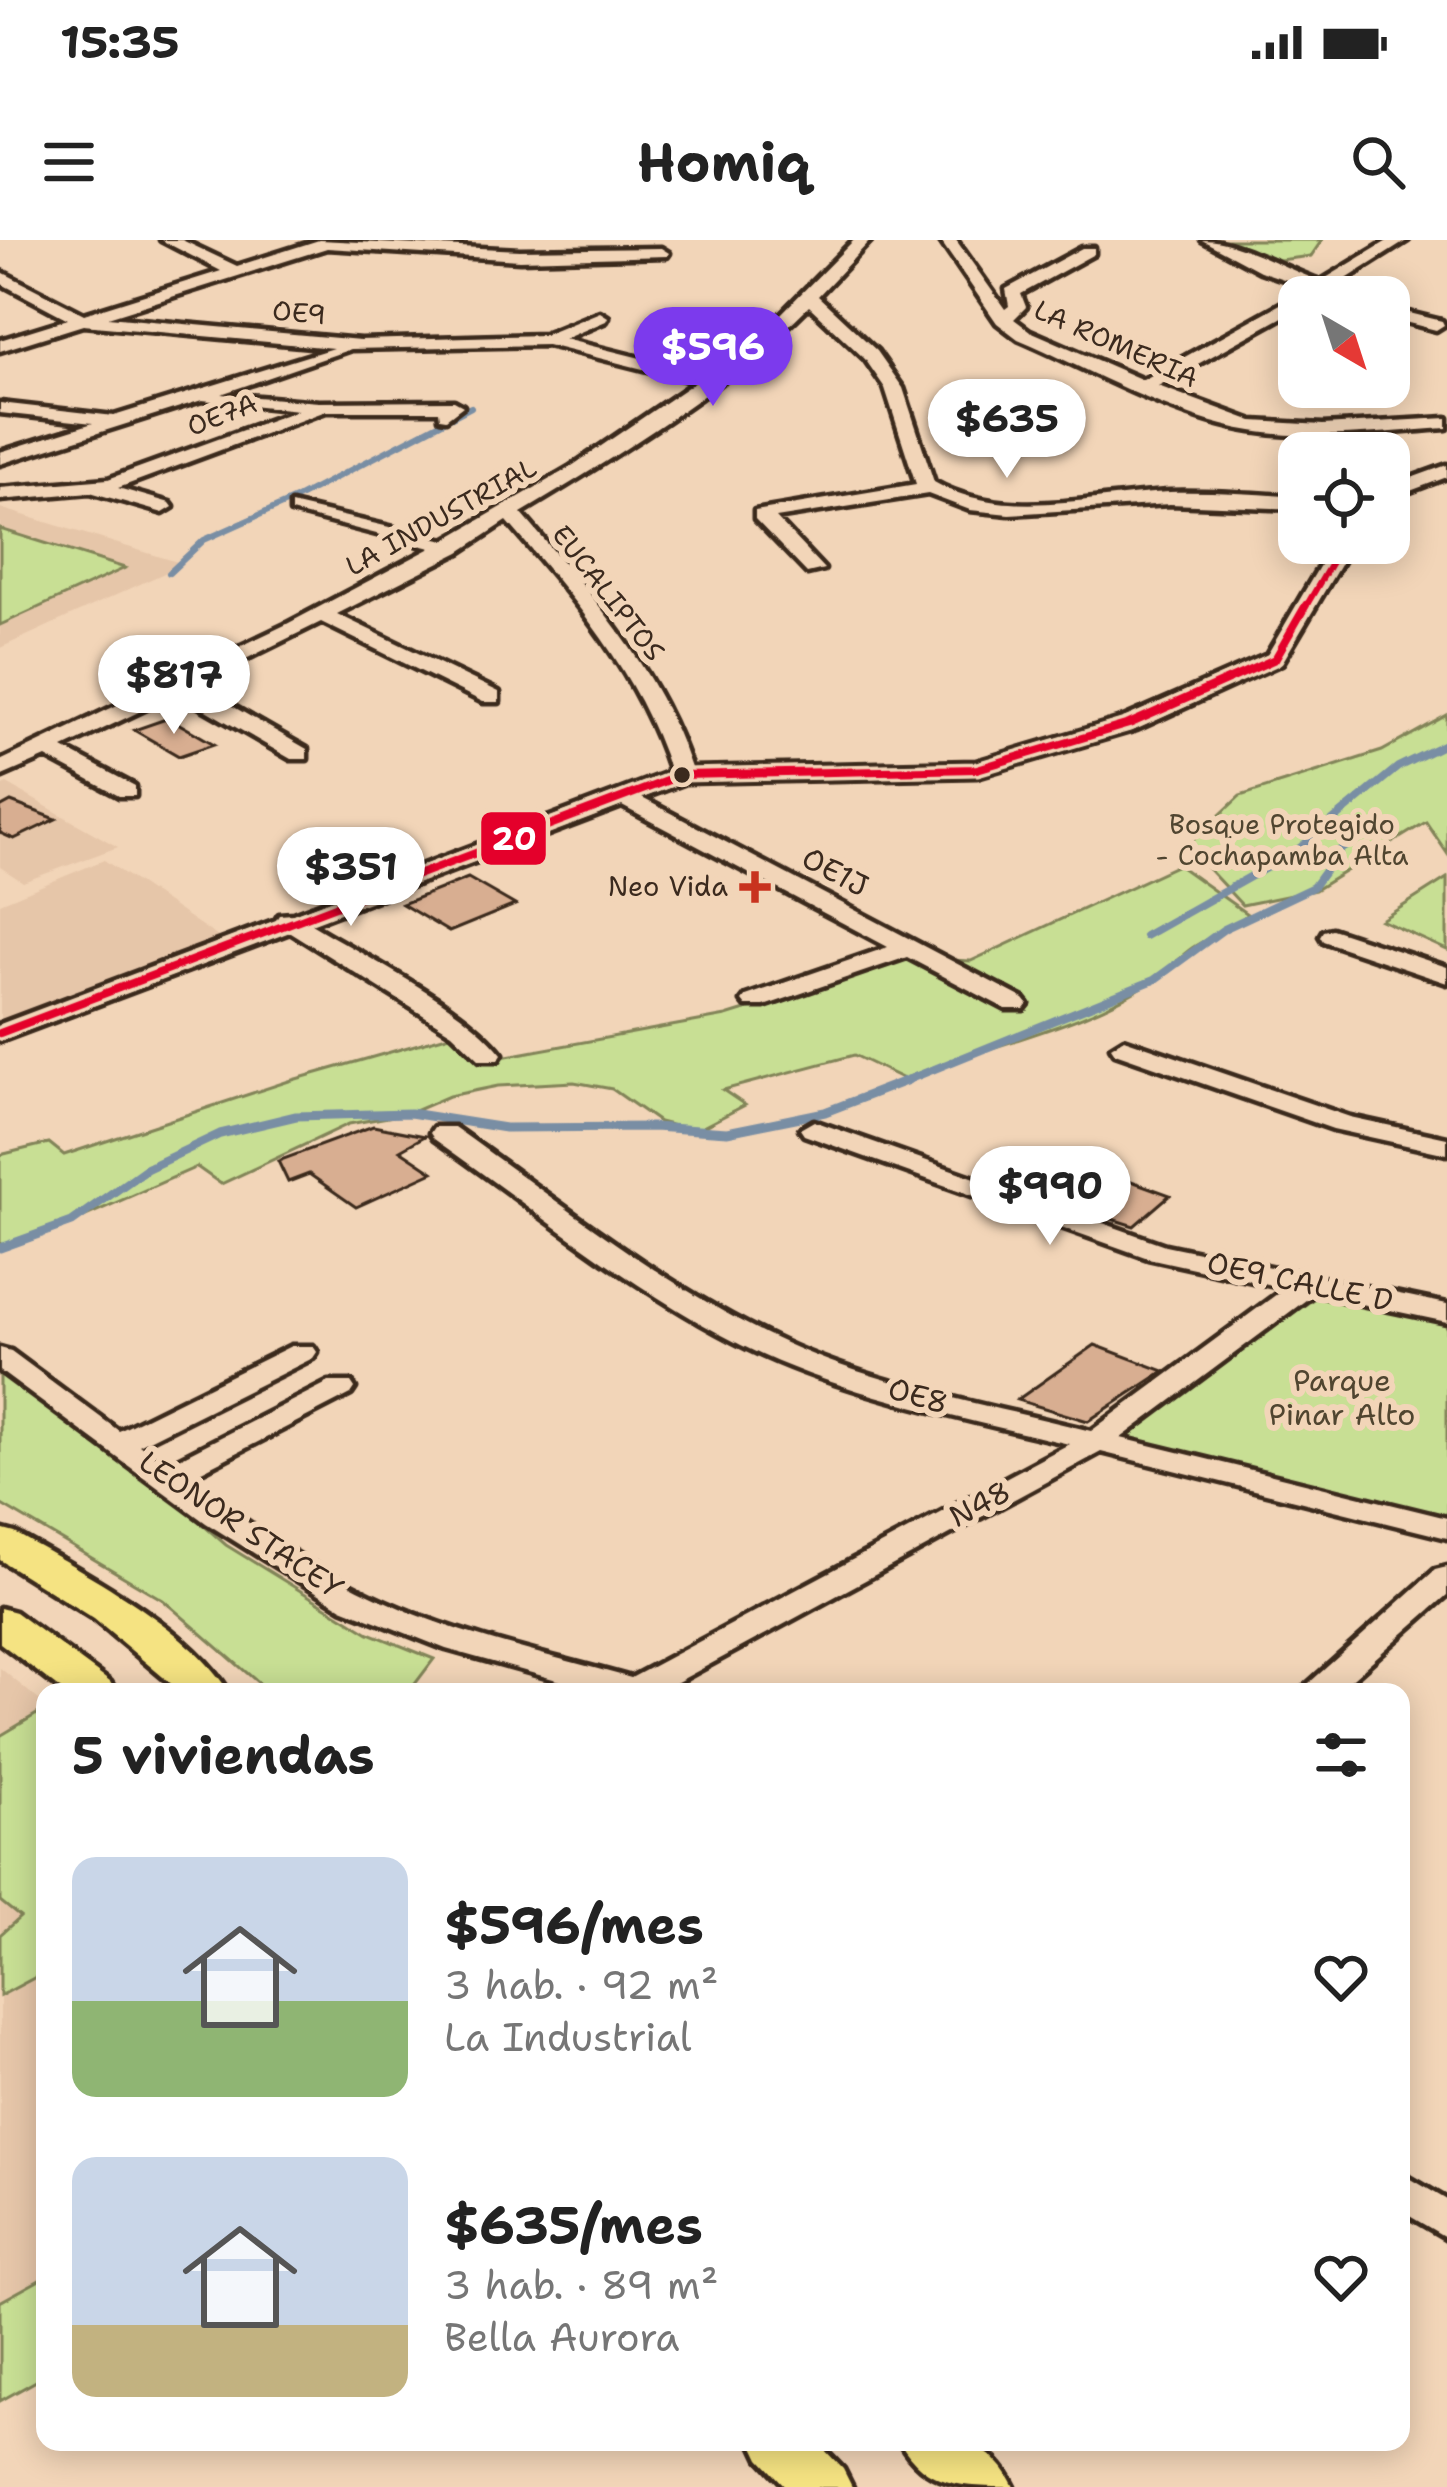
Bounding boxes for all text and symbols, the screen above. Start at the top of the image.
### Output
text: 15:35 [60,12,180,72]
text: Homiq [637,126,810,198]
icon: menu [36,129,102,195]
icon: search [1345,129,1411,195]
north arrow [1278,276,1410,408]
map controls [1278,276,1410,564]
street label: LA ROMERIA [1028,291,1204,396]
street label: OE9 [271,292,327,333]
pin: $596 [642,307,784,409]
text: $596 [661,320,765,372]
pin: $635 [936,379,1078,481]
street label: OE7A [181,384,262,445]
text: $635 [955,392,1059,444]
button: locate [1278,432,1410,564]
street label: LA INDUSTRIAL [339,449,543,584]
street label: EUCALIPTOS [544,517,673,668]
pin: $817 [103,635,245,737]
text: $817 [125,648,223,700]
unlabelled marker [671,764,693,786]
park label: Bosque Protegido - Cochapamba Alta [1155,806,1409,874]
line badge: 20 [479,810,548,867]
text: 20 [491,816,537,861]
pin: $351 [280,827,422,929]
street label: OE1J [795,837,876,906]
text: $351 [304,840,398,892]
place label: Neo Vida [608,868,728,905]
marker: Neo Vida [739,871,771,903]
pin: $990 [979,1146,1121,1248]
text: $990 [997,1159,1103,1211]
street label: OE9 CALLE D [1203,1242,1397,1321]
park label: Parque Pinar Alto [1269,1360,1415,1435]
street label: OE8 [883,1367,953,1424]
street label: LEONOR STACEY [131,1441,351,1608]
street label: N48 [942,1470,1018,1537]
text: 5 viviendas [72,1721,375,1789]
icon: filters [1308,1722,1374,1788]
text: $596/mes [444,1891,704,1959]
icon: home [168,1905,312,2049]
icon: heart [1308,1944,1374,2010]
text: 3 hab. · 92 m² [444,1959,718,2011]
text: La Industrial [444,2011,692,2063]
text: $635/mes [444,2191,703,2259]
icon: home [168,2205,312,2349]
icon: heart [1308,2244,1374,2310]
text: 3 hab. · 89 m² [444,2259,718,2311]
text: Bella Aurora [444,2311,679,2363]

